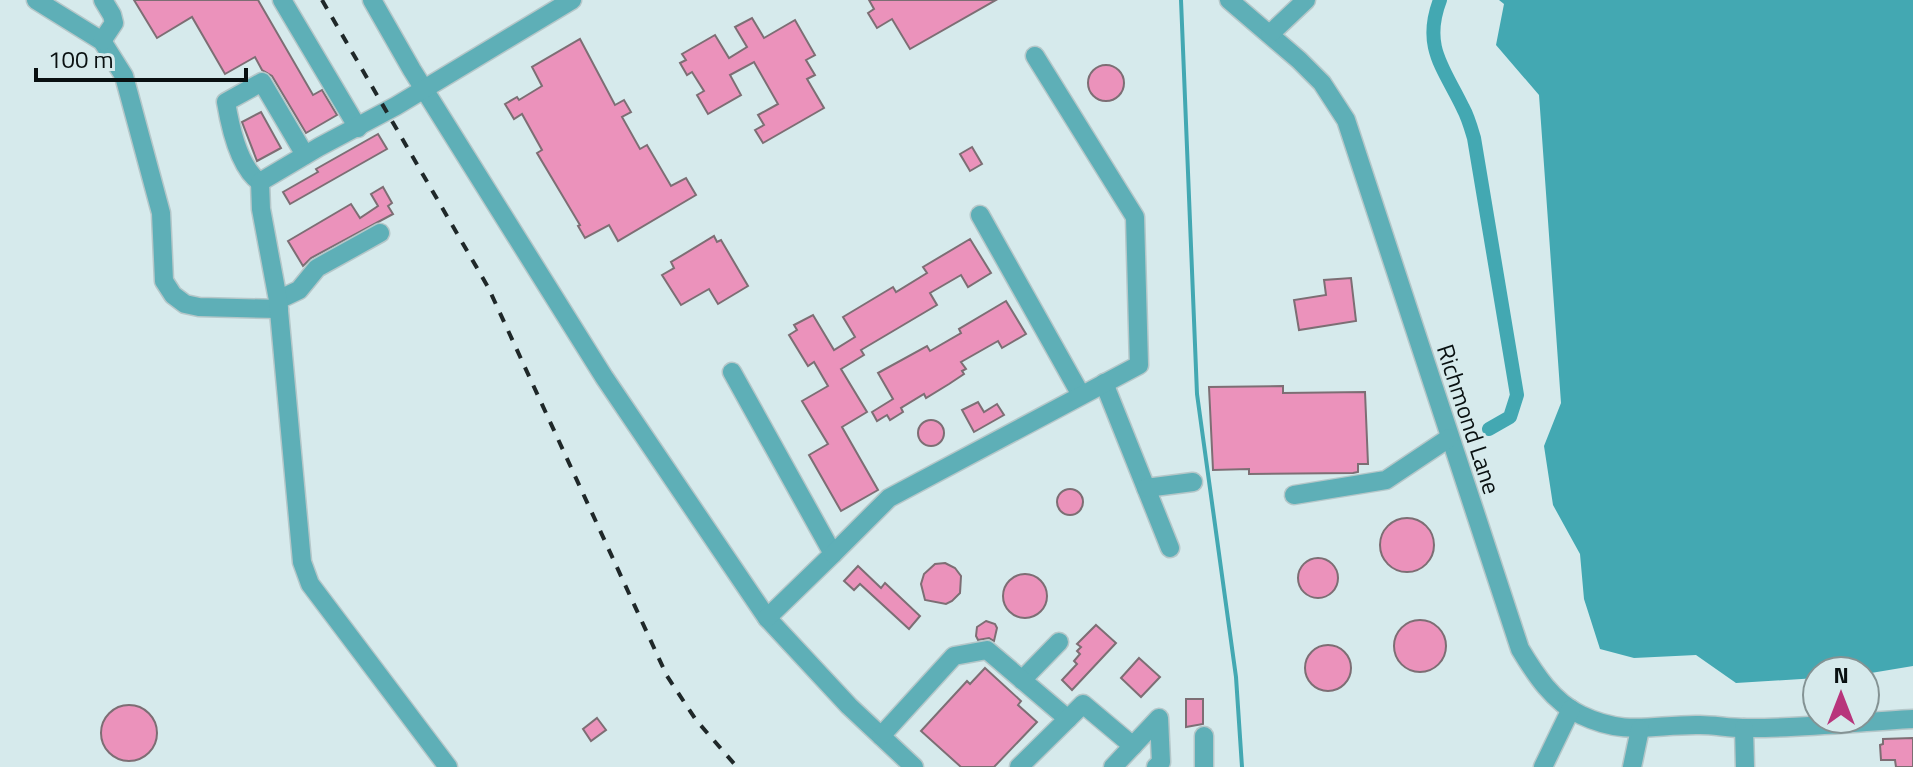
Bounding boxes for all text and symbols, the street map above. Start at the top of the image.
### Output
scale bar [36,32,246,82]
text: 100 m [48,41,114,77]
street label: Richmond Lane [1428,339,1510,499]
north arrow [1801,655,1881,735]
text: N [1833,658,1849,692]

